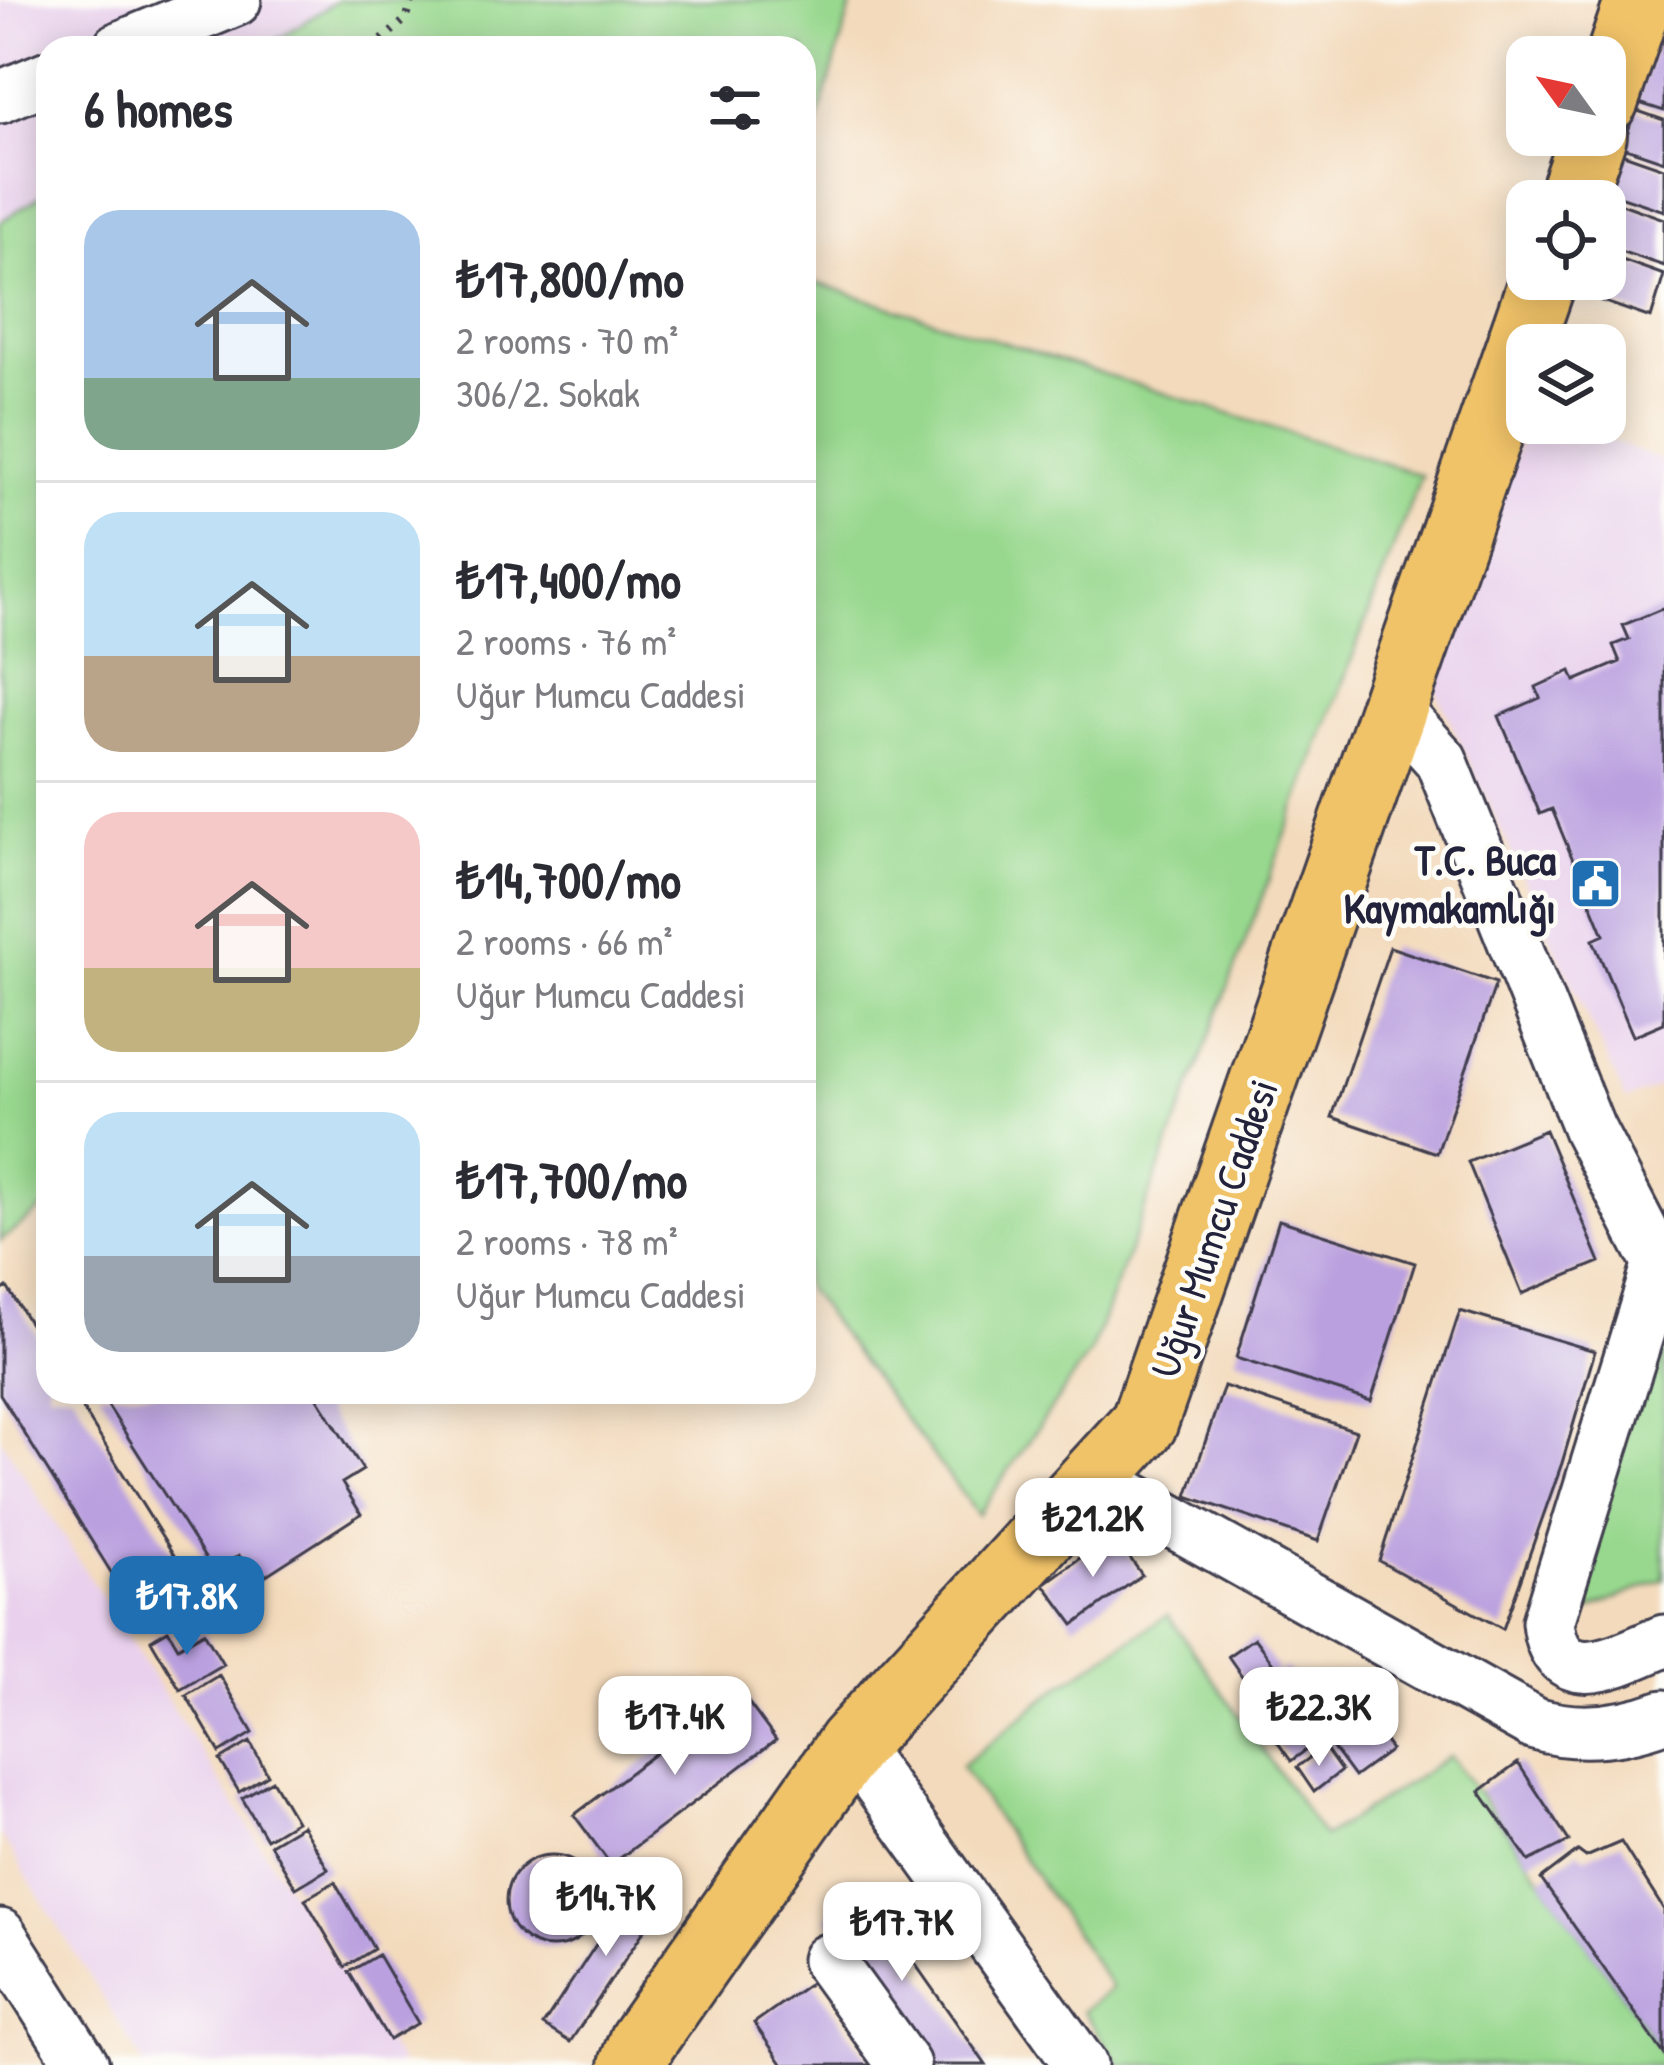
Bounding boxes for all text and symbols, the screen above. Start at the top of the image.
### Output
north arrow [1506,36,1626,156]
map controls [1506,36,1626,444]
text: 6 homes [84,74,233,143]
icon: filters [702,75,768,141]
button: locate [1506,180,1626,300]
text: ₺17,800/mo [456,244,684,313]
icon: home [180,258,324,402]
text: 2 rooms · 70 m² [456,313,678,366]
button: layers [1506,324,1626,444]
text: 306/2. Sokak [456,366,640,419]
text: ₺17,400/mo [456,545,681,614]
icon: home [180,560,324,704]
text: 2 rooms · 76 m² [456,614,676,667]
text: Uğur Mumcu Caddesi [456,667,746,720]
place label: T.C. Buca Kaymakamlığı [1344,831,1557,937]
text: ₺14,700/mo [456,845,681,914]
public building icon: T.C. Buca Kaymakamlığı [1567,855,1623,911]
icon: home [180,860,324,1004]
text: 2 rooms · 66 m² [456,914,673,967]
text: Uğur Mumcu Caddesi [456,967,746,1020]
street label: Uğur Mumcu Caddesi [1135,1071,1291,1385]
text: ₺17,700/mo [456,1145,687,1214]
icon: home [180,1160,324,1304]
text: 2 rooms · 78 m² [456,1214,678,1267]
text: Uğur Mumcu Caddesi [456,1267,746,1320]
pin: ₺21.2K [995,1478,1191,1580]
text: ₺21.2K [1042,1490,1144,1543]
pin: ₺17.8K [89,1556,285,1658]
text: ₺17.8K [136,1568,238,1621]
pin: ₺22.3K [1221,1667,1417,1769]
pin: ₺17.4K [577,1676,773,1778]
text: ₺22.3K [1266,1679,1372,1732]
text: ₺17.4K [625,1688,725,1741]
pin: ₺14.7K [508,1857,704,1959]
text: ₺14.7K [556,1869,656,1922]
pin: ₺17.7K [804,1882,1000,1984]
text: ₺17.7K [850,1894,954,1947]

